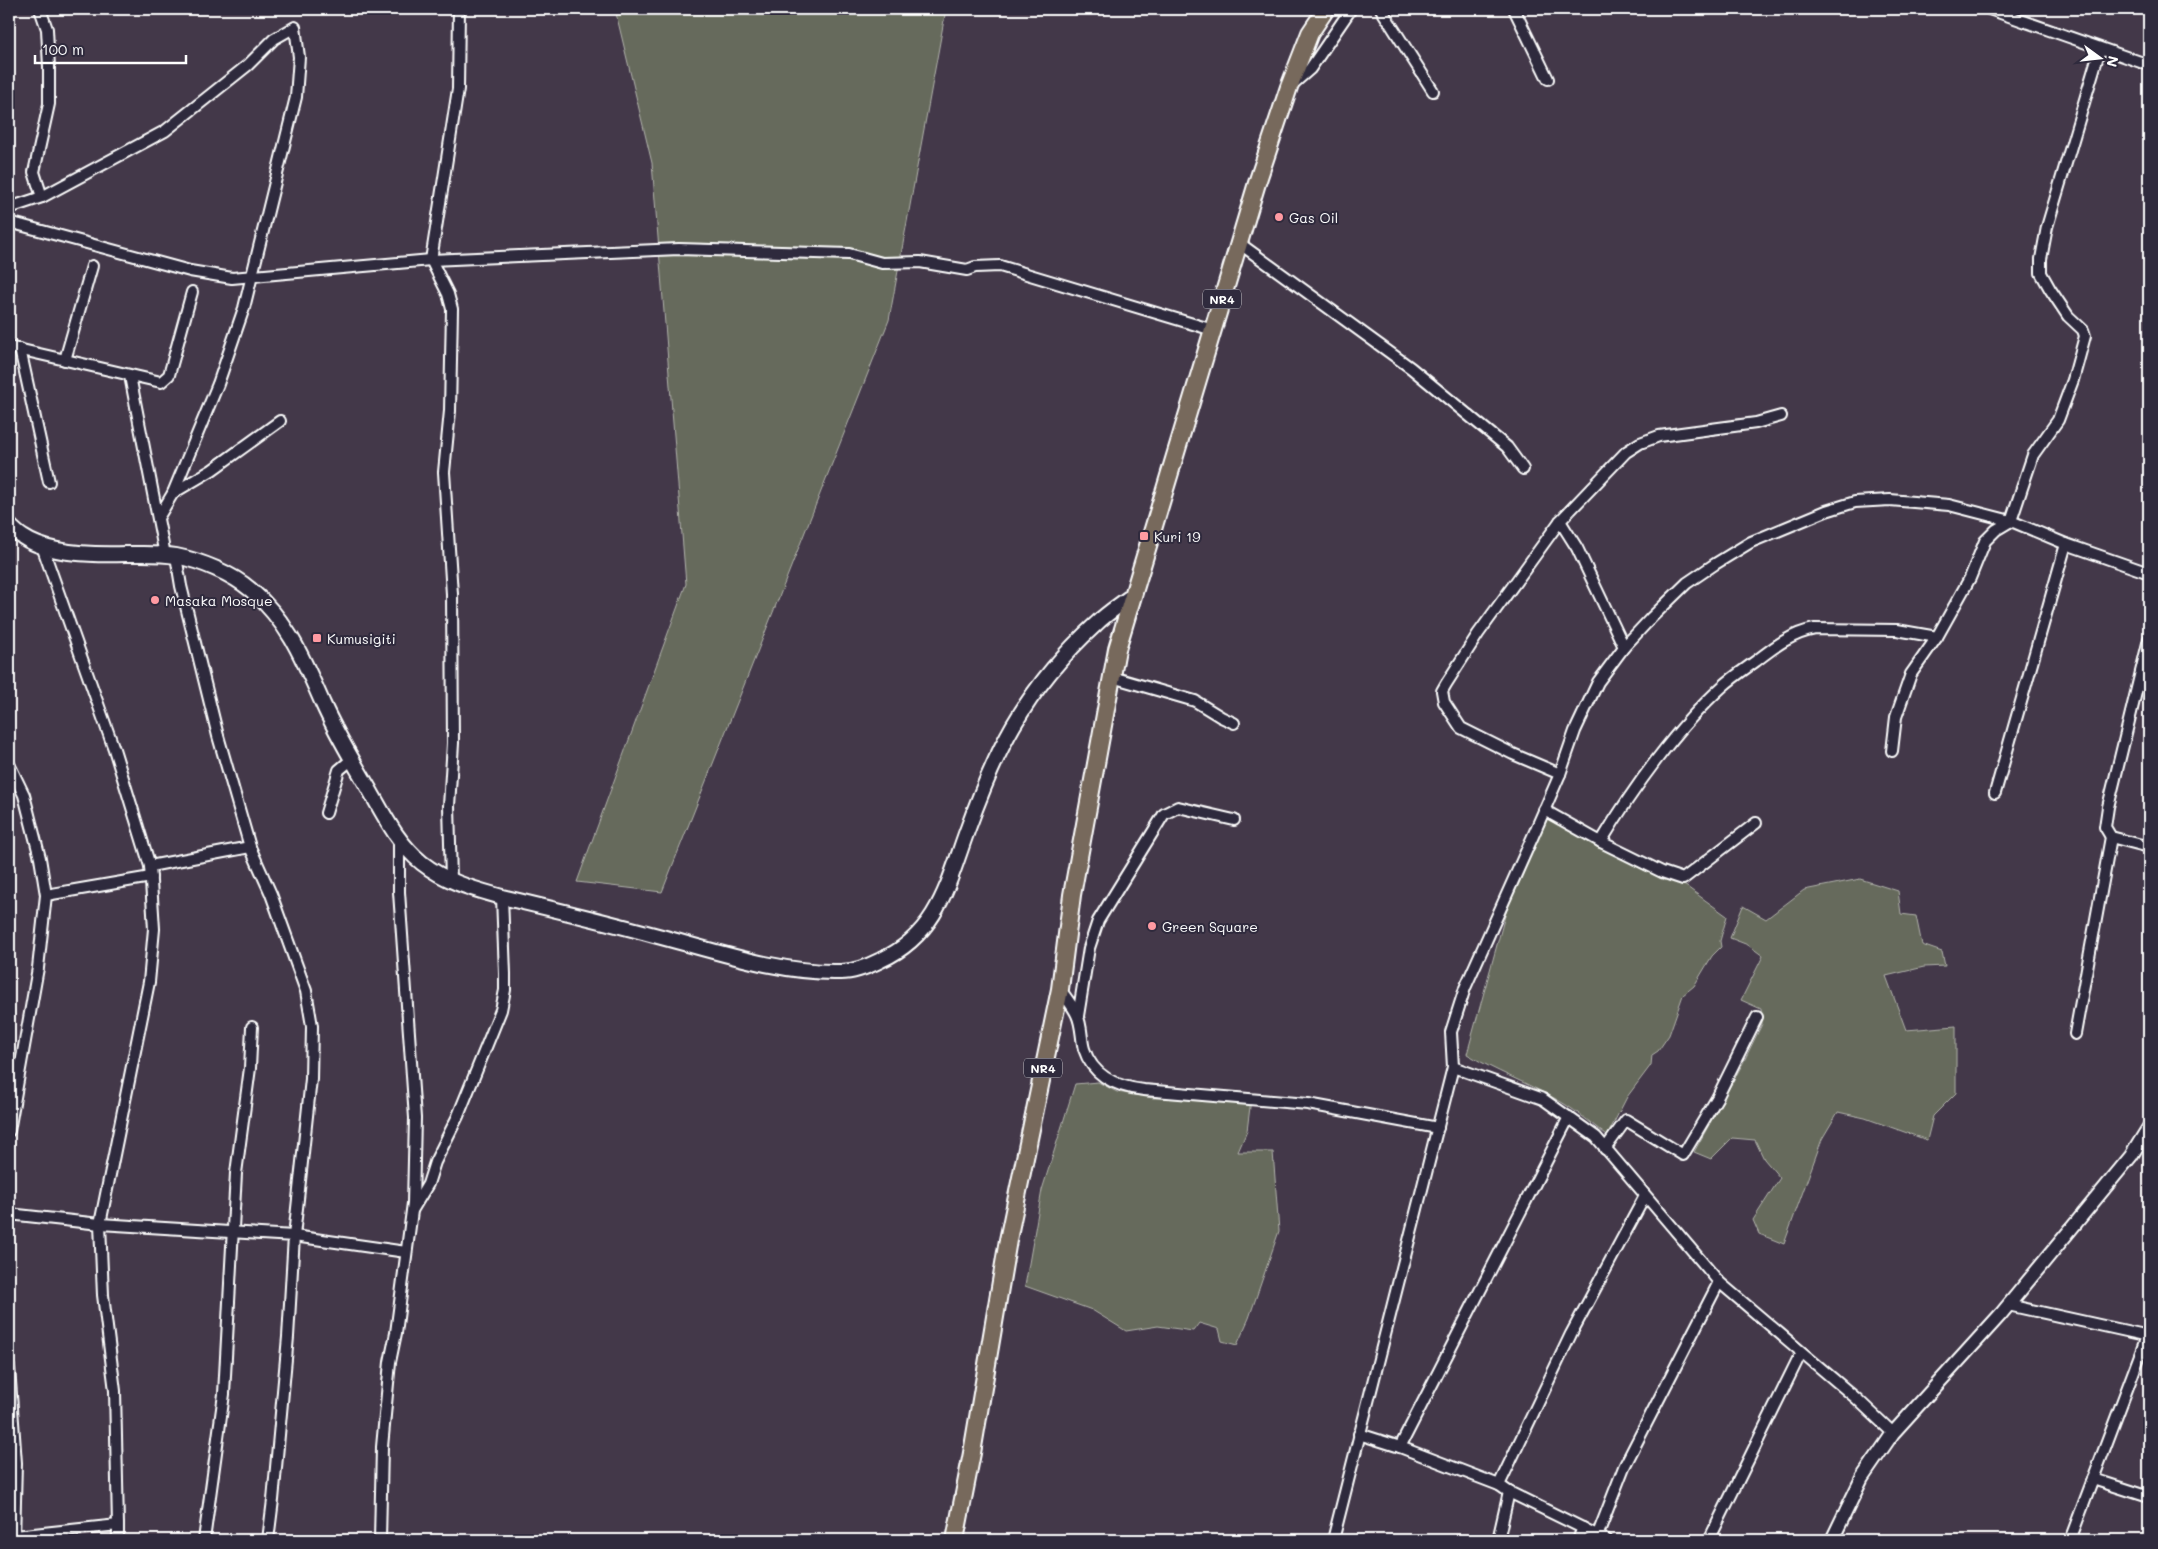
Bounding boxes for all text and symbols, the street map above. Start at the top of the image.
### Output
scale bar [35,32,186,64]
north arrow [2076,32,2126,82]
text: 100 m [42,39,84,59]
text: N [2102,54,2124,69]
place label: Gas Oil [1289,208,1338,227]
marker: Gas Oil [1273,211,1285,223]
road number: NR4 [1203,290,1241,308]
place label: Kuri 19 [1154,527,1200,546]
marker: Kuri 19 [1138,530,1150,542]
place label: Masaka Mosque [165,591,273,610]
marker: Masaka Mosque [149,594,161,606]
place label: Kumusigiti [327,629,396,648]
marker: Kumusigiti [311,632,323,644]
place label: Green Square [1162,917,1258,936]
marker: Green Square [1146,920,1158,932]
road number: NR4 [1024,1058,1062,1078]

